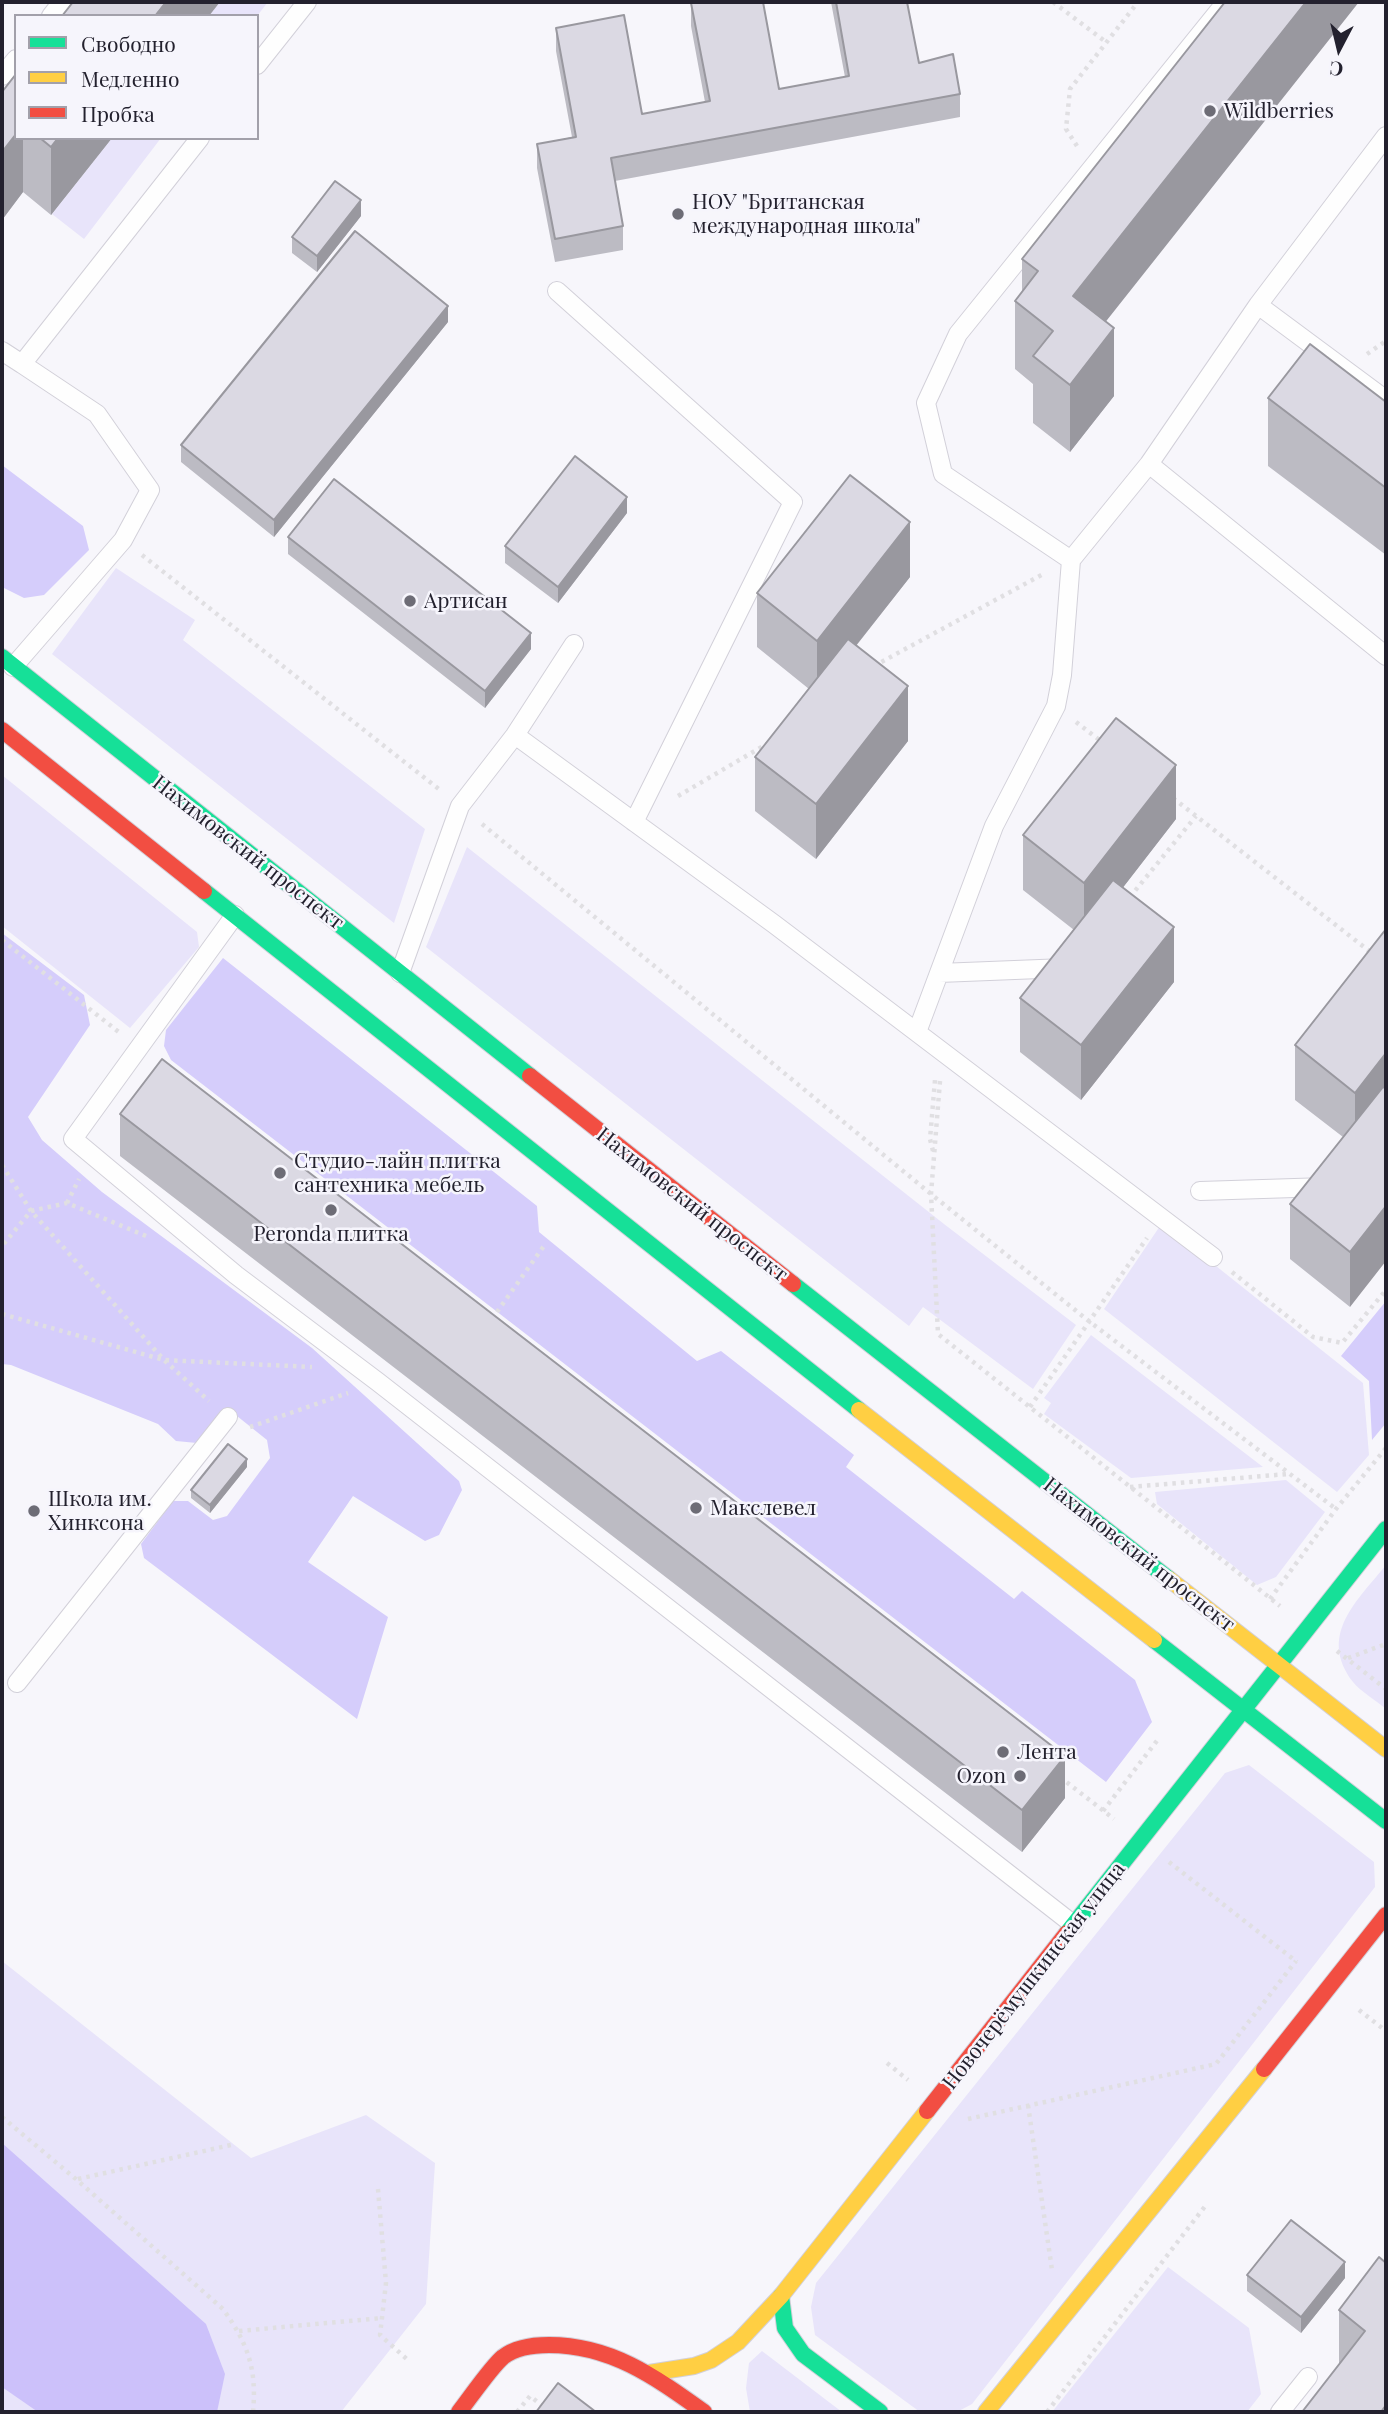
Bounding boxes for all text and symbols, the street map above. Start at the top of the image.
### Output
legend [14,14,259,140]
north arrow [1304,14,1374,84]
text: Свободно [81,29,176,57]
text: С [1328,56,1345,84]
text: Медленно [81,64,179,92]
place label: Wildberries [1224,98,1334,124]
text: Пробка [81,99,155,127]
marker: Wildberries [1202,103,1218,119]
place label: НОУ "Британская международная школа" [692,189,921,239]
marker: НОУ "Британская международная школа" [670,206,686,222]
place label: Артисан [424,588,508,614]
marker: Артисан [402,593,418,609]
street label: Нахимовский проспект [147,770,349,936]
street label: Нахимовский проспект [591,1122,793,1288]
place label: Студио-лайн плитка сантехника мебель [294,1148,501,1198]
marker: Студио-лайн плитка сантехника мебель [272,1165,288,1181]
marker: Peronda плитка [323,1202,339,1218]
place label: Peronda плитка [253,1221,409,1247]
street label: Нахимовский проспект [1038,1472,1240,1638]
place label: Школа им. Хинксона [48,1486,152,1536]
place label: Макслевел [710,1495,816,1521]
marker: Макслевел [688,1500,704,1516]
marker: Школа им. Хинксона [26,1503,42,1519]
place label: Лента [1017,1739,1077,1765]
marker: Лента [995,1744,1011,1760]
place label: Ozon [956,1763,1006,1789]
marker: Ozon [1012,1768,1028,1784]
street label: Новочерёмушкинская улица [937,1857,1131,2095]

